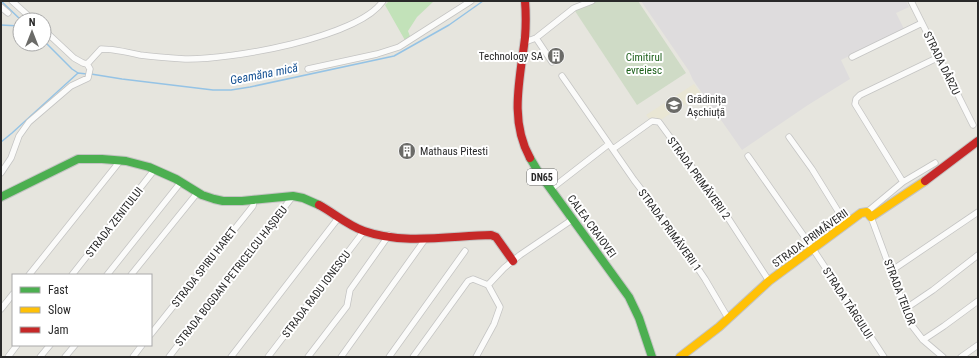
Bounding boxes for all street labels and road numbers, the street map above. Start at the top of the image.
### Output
street label: STRADA DÂRZU [921,29,962,97]
street label: STRADA PRIMĂVERII 2 [664,135,733,222]
road number: DN65 [527,169,557,185]
street label: STRADA ZENITULUI [83,185,146,260]
street label: STRADA PRIMĂVERII 1 [635,187,704,274]
street label: CALEA CRAIOVEI [565,192,619,260]
street label: STRADA BOGDAN PETRICELCU HAȘDEU [173,204,290,349]
street label: STRADA PRIMĂVERII [770,207,851,270]
street label: STRADA SPIRU HARET [169,224,240,310]
street label: STRADA RADU IONESCU [279,248,353,340]
street label: STRADA TEILOR [881,257,918,327]
street label: STRADA TÂRGULUI [820,265,875,341]

